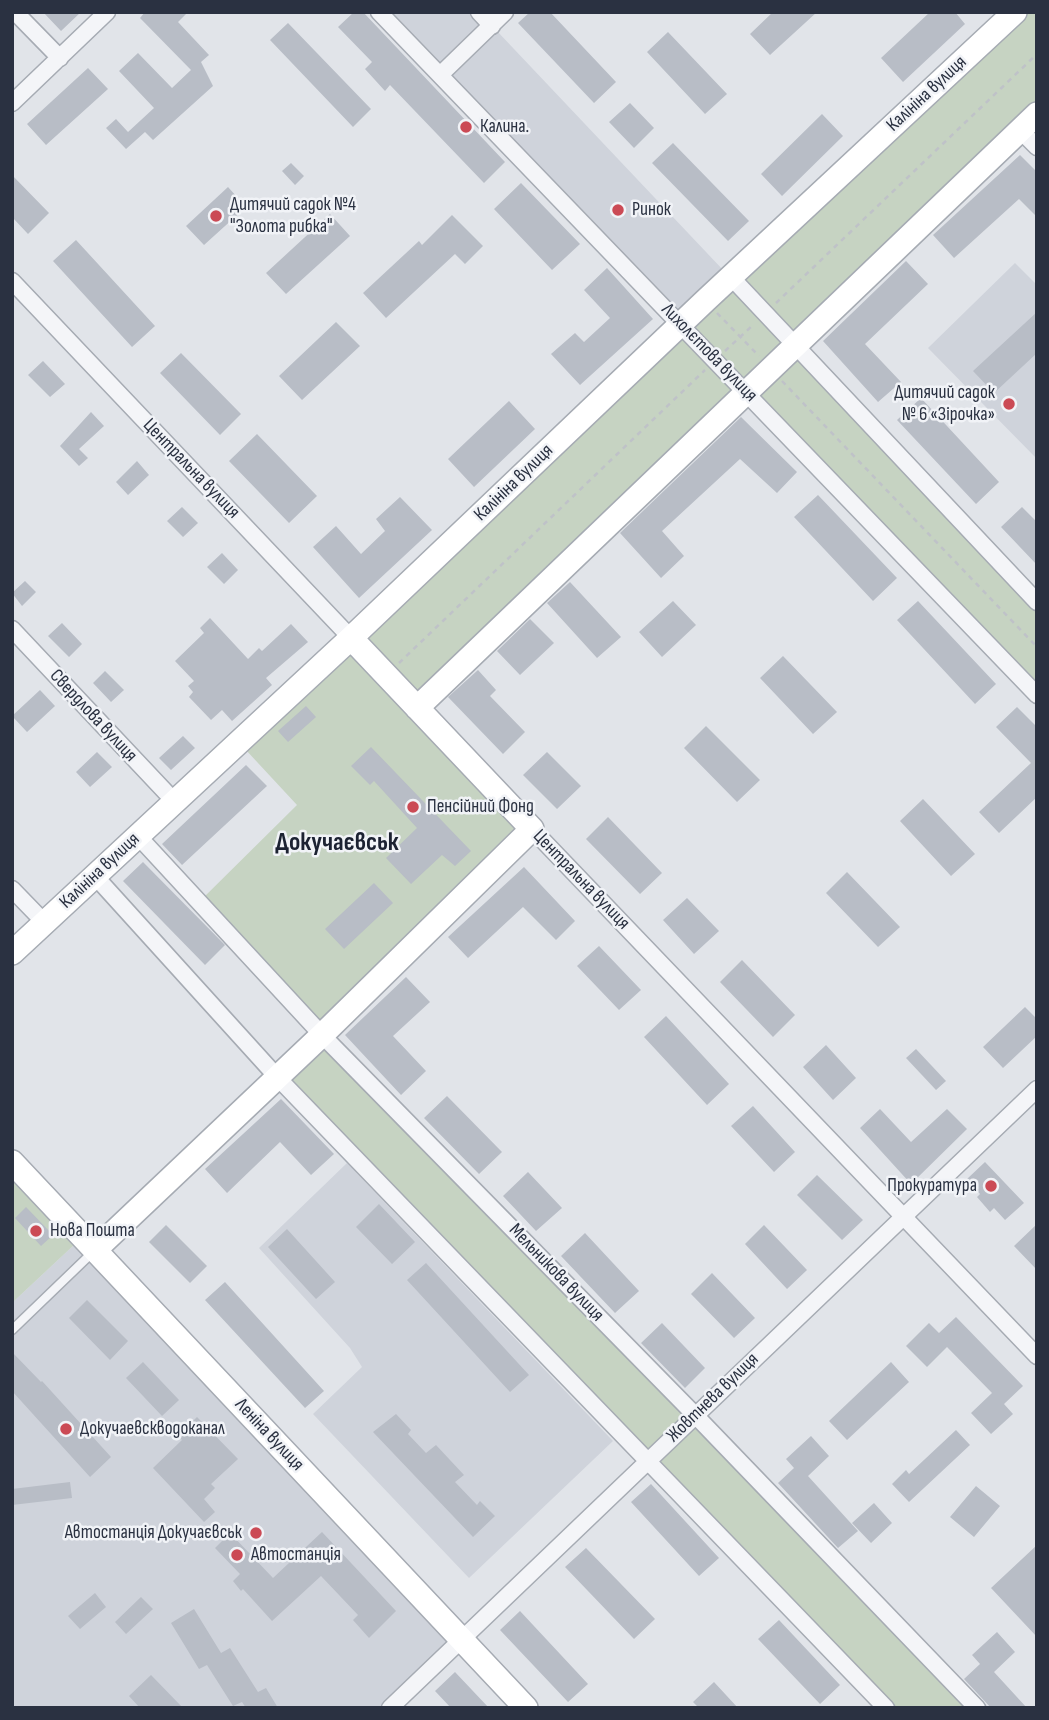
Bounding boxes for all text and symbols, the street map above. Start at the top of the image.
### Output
street label: Калініна вулиця [882,51,972,137]
place label: Калина. [480,116,529,138]
marker: Калина. [458,119,474,135]
place label: Дитячий садок №4 "Золота рибка" [230,194,356,238]
place label: Ринок [632,199,671,221]
marker: Ринок [610,202,626,218]
marker: Дитячий садок №4 "Золота рибка" [208,208,224,224]
street label: Лихолєтова вулиця [656,299,762,407]
place label: Дитячий садок № 6 «Зірочка» [894,382,995,426]
marker: Дитячий садок № 6 «Зірочка» [1001,396,1017,412]
street label: Центральна вулиця [138,414,244,524]
street label: Калініна вулиця [470,440,558,526]
street label: Свердлова вулиця [44,665,142,767]
place label: Пенсійний Фонд [427,796,534,818]
marker: Пенсійний Фонд [405,799,421,815]
street label: Центральна вулиця [528,825,634,935]
district label: Докучаєвськ [275,827,399,859]
street label: Калініна вулиця [55,828,145,914]
place label: Прокуратура [887,1175,977,1197]
marker: Прокуратура [983,1178,999,1194]
street label: Мельникова вулиця [504,1219,608,1327]
place label: Нова Пошта [50,1220,135,1242]
marker: Нова Пошта [28,1223,44,1239]
street label: Жовтнева вулиця [662,1348,764,1448]
street label: Леніна вулиця [230,1394,308,1476]
place label: Докучаевскводоканал [80,1418,225,1440]
marker: Докучаевскводоканал [58,1421,74,1437]
place label: Автостанція Докучаєвськ [65,1522,242,1544]
marker: Автостанція Докучаєвськ [248,1525,264,1541]
place label: Автостанція [251,1544,341,1566]
marker: Автостанція [229,1547,245,1563]

